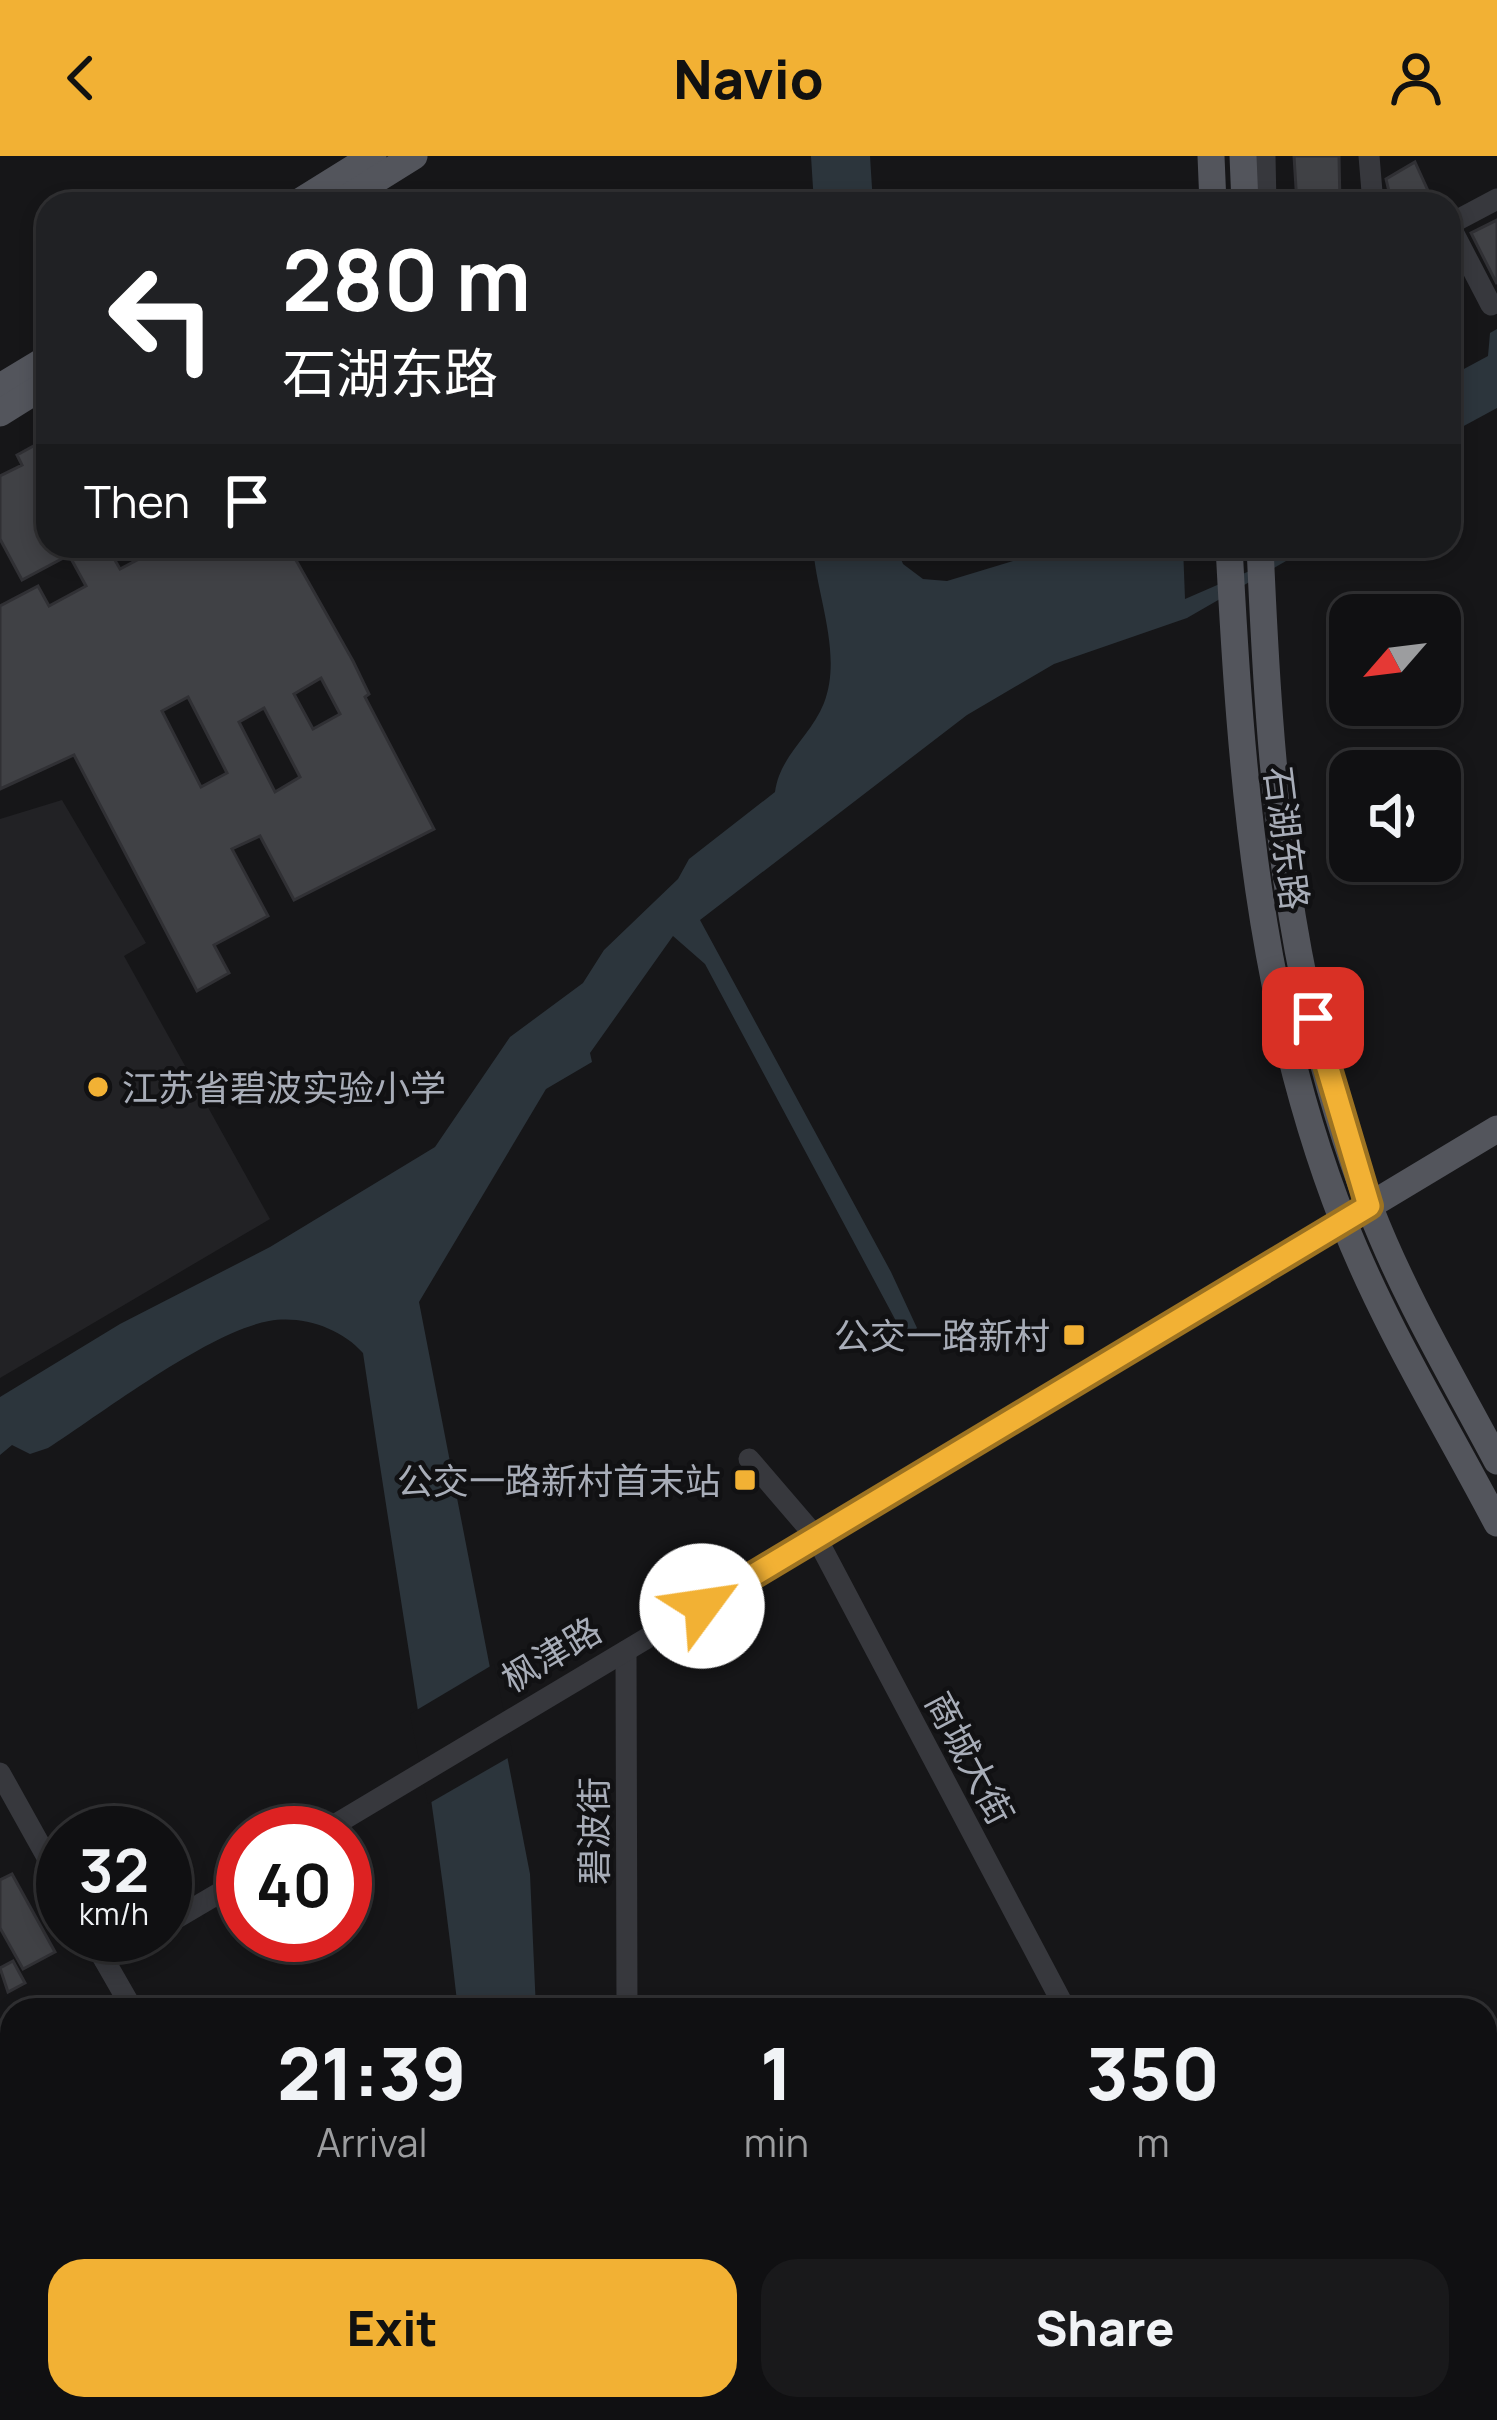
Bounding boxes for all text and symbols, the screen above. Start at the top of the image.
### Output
text: Navio [673,41,824,115]
icon: back [48,45,114,111]
icon: person [1383,45,1449,111]
text: 280 m [282,221,531,336]
icon: left [84,240,240,396]
text: 石湖东路 [282,335,498,409]
icon: arrive [214,468,280,534]
text: Then [84,470,190,532]
north arrow [1329,594,1461,726]
map controls [1329,594,1461,882]
button: sound [1329,750,1461,882]
street label: 石湖东路 [1254,764,1320,912]
pin [1262,967,1364,1069]
icon: arrive [1280,985,1346,1051]
place label: 江苏省碧波实验小学 [122,1063,446,1112]
marker: 江苏省碧波实验小学 [85,1074,111,1100]
place label: 公交一路新村 [834,1311,1050,1360]
marker: 公交一路新村 [1061,1322,1087,1348]
place label: 公交一路新村首末站 [397,1456,721,1505]
marker: 公交一路新村首末站 [732,1467,758,1493]
position arrow [639,1543,765,1669]
street label: 枫津路 [492,1605,610,1703]
street label: 商城大街 [915,1683,1025,1833]
street label: 碧波街 [569,1777,618,1885]
speed limit sign: 40 [216,1806,372,1962]
text: 32 [79,1828,149,1910]
text: km/h [79,1893,149,1934]
text: 21:39 [277,2023,466,2122]
text: 1 [760,2023,793,2122]
text: 350 [1086,2023,1220,2122]
text: Arrival [316,2115,428,2169]
text: min [744,2115,809,2169]
text: m [1136,2115,1170,2169]
button: Exit [48,2259,737,2397]
button: Share [761,2259,1449,2397]

